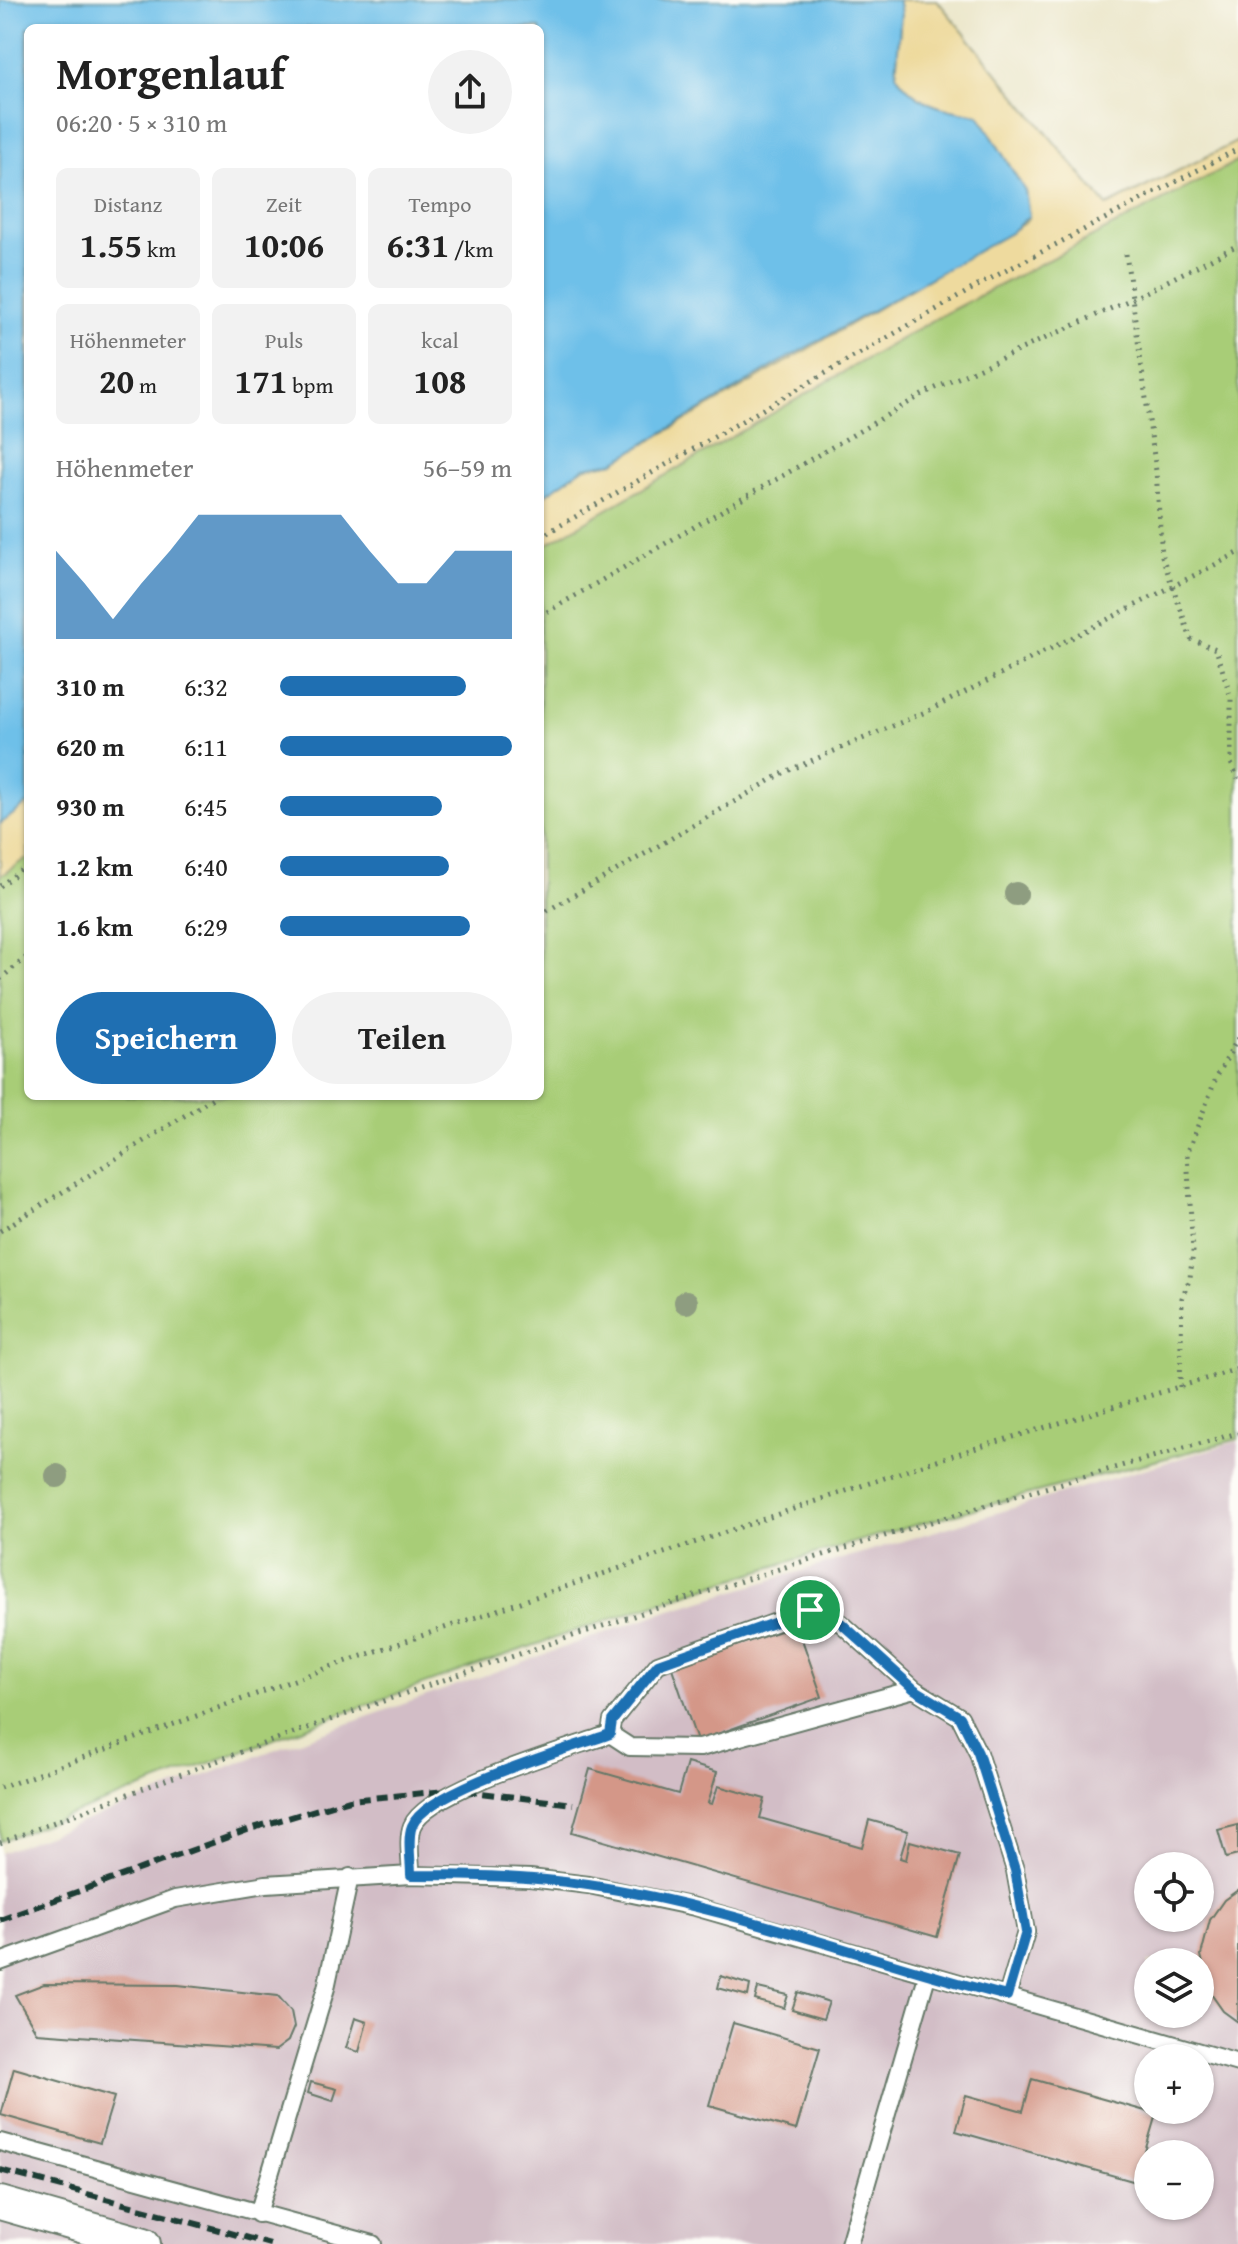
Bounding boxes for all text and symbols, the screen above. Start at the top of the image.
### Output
text: Morgenlauf [56,41,285,105]
button: share [428,50,512,134]
text: 06:20 · 5 × 310 m [56,103,227,142]
text: Distanz [94,188,162,220]
text: Zeit [266,188,302,220]
text: Tempo [409,188,471,220]
text: 1.55 [80,220,142,269]
text: 10:06 [244,220,324,269]
text: 6:31 [387,220,449,269]
text: km [142,233,176,265]
text: /km [449,233,493,265]
text: Höhenmeter [70,324,186,356]
text: Puls [265,324,303,356]
text: kcal [421,324,459,356]
text: 20 [99,356,134,405]
text: 171 [235,356,287,405]
text: 108 [414,356,466,405]
text: m [134,369,157,401]
text: bpm [287,369,333,401]
text: Höhenmeter [56,448,193,487]
text: 56–59 m [423,448,512,487]
text: 310 m [56,667,124,706]
text: 6:32 [184,667,228,706]
text: 620 m [56,727,124,766]
text: 6:11 [184,727,228,766]
text: 930 m [56,787,124,826]
text: 6:45 [184,787,228,826]
text: 1.2 km [56,847,133,886]
text: 6:40 [184,847,228,886]
text: 1.6 km [56,907,133,946]
text: 6:29 [184,907,228,946]
button: Speichern [56,992,276,1084]
button: Teilen [292,992,512,1084]
pin [776,1576,844,1644]
icon: arrive [788,1588,832,1632]
map controls [1134,1852,1214,2220]
button: locate [1134,1852,1214,1932]
button: layers [1134,1948,1214,2028]
button: + [1134,2044,1214,2124]
button: − [1134,2140,1214,2220]

